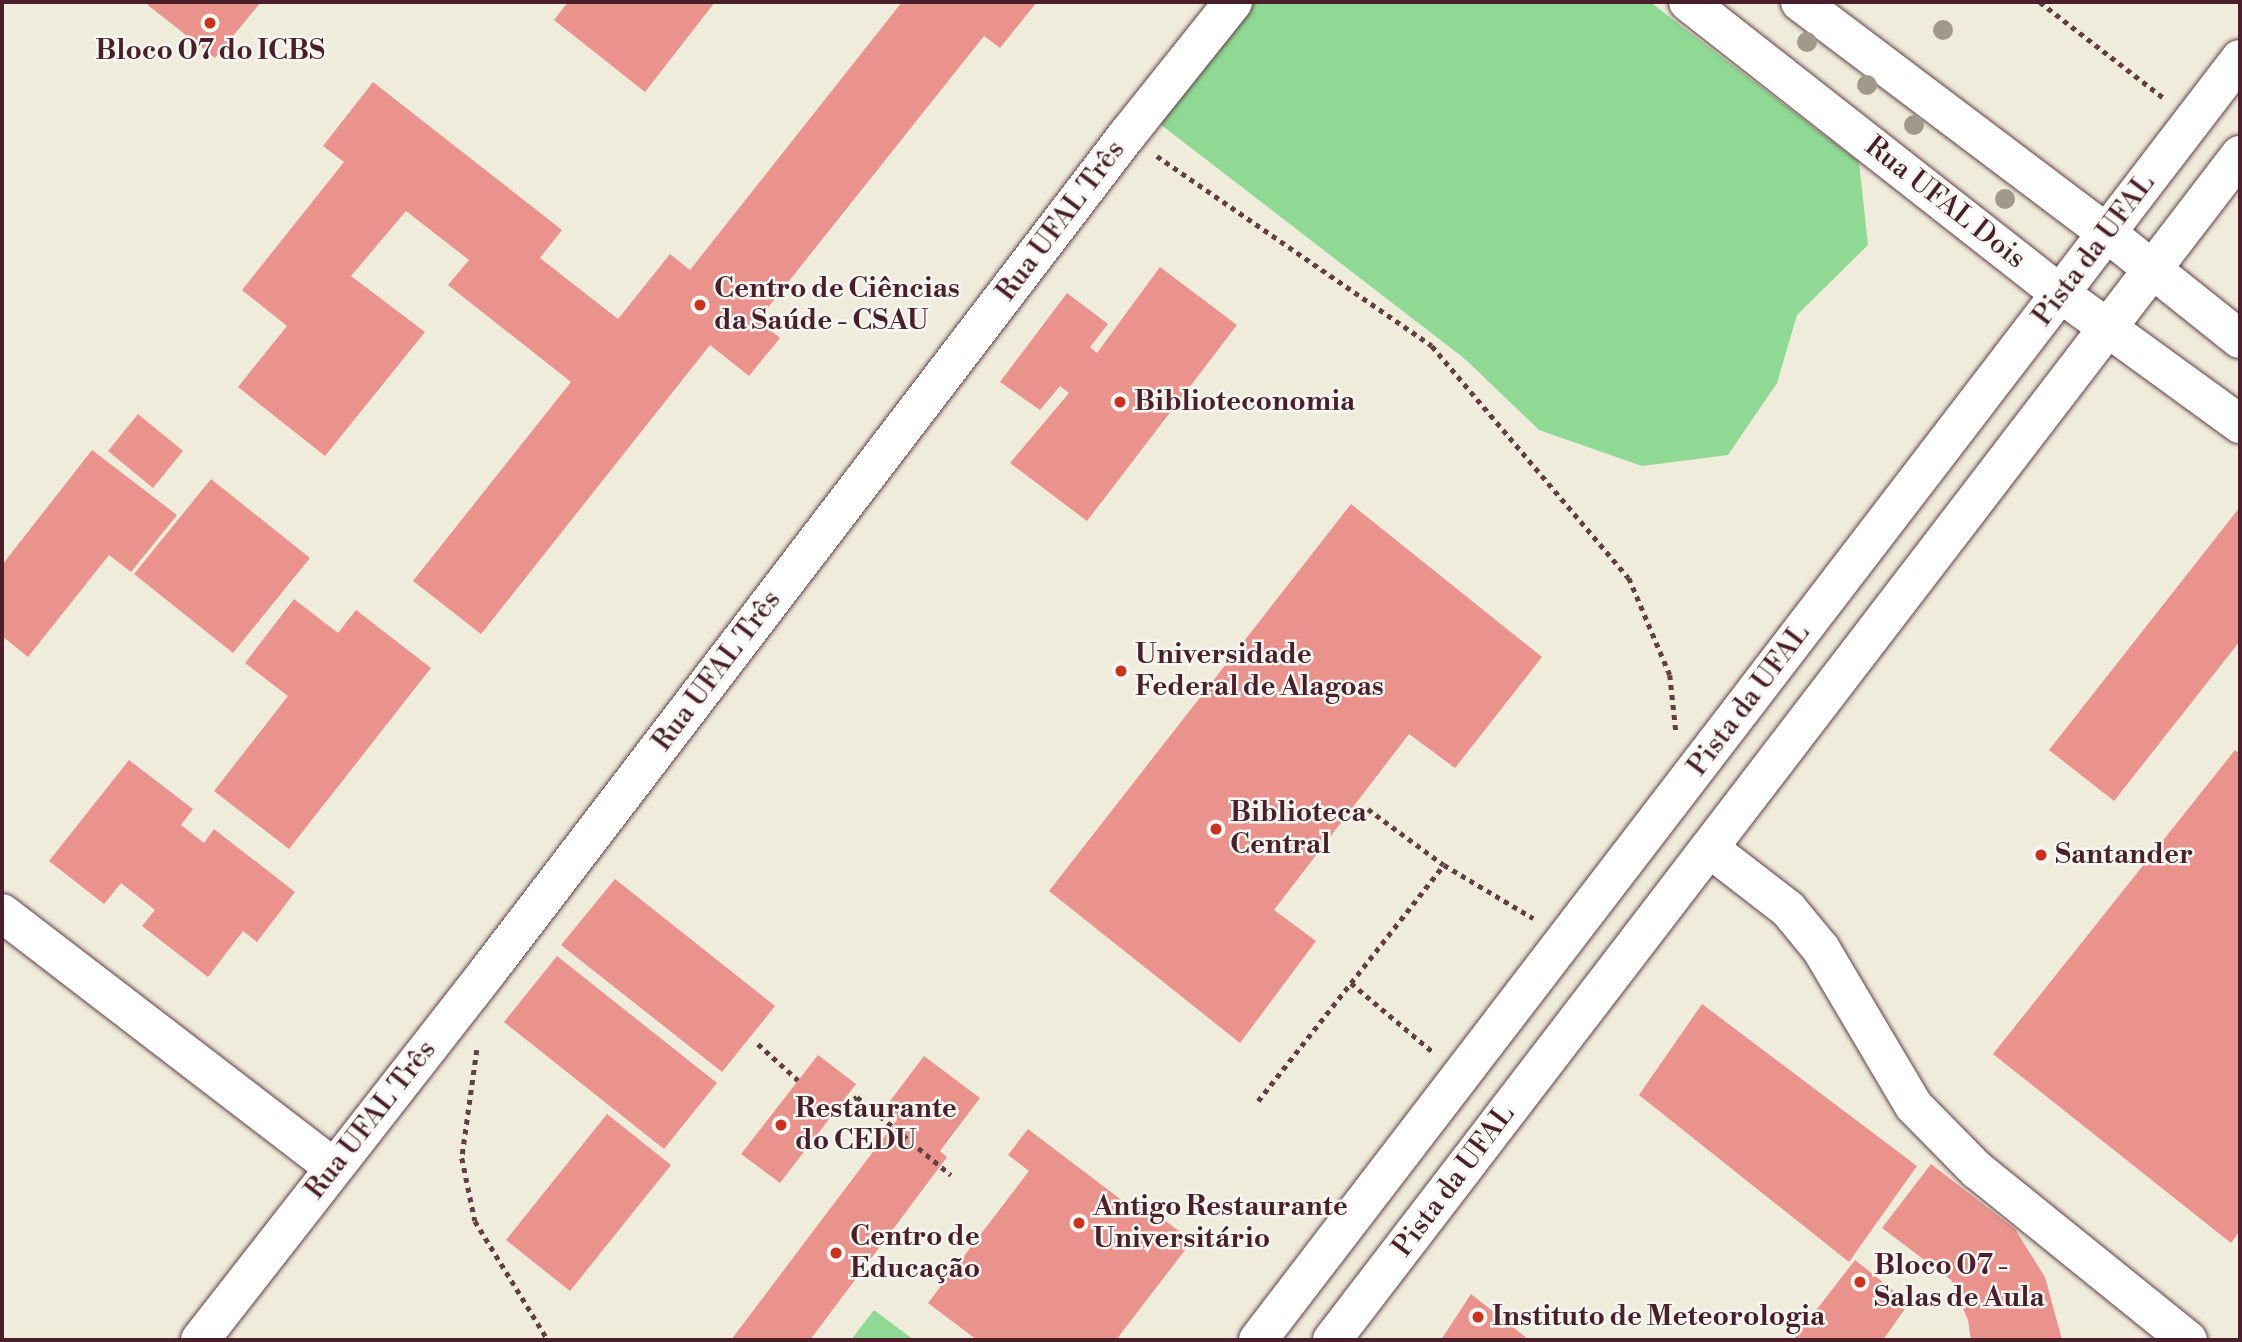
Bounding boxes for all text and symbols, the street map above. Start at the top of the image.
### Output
marker: Bloco 07 do ICBS [202,15,218,31]
place label: Bloco 07 do ICBS [95,34,325,68]
street label: Rua UFAL Dois [1858,130,2032,276]
street label: Rua UFAL Três [990,134,1132,308]
street label: Pista da UFAL [2026,167,2162,333]
place label: Centro de Ciências da Saúde - CSAU [714,272,960,338]
marker: Centro de Ciências da Saúde - CSAU [692,297,708,313]
place label: Biblioteconomia [1134,385,1355,419]
marker: Biblioteconomia [1112,394,1128,410]
street label: Rua UFAL Três [646,584,788,758]
street label: Pista da UFAL [1681,617,1817,783]
place label: Universidade Federal de Alagoas [1135,638,1384,704]
marker: Universidade Federal de Alagoas [1113,663,1129,679]
place label: Biblioteca Central [1230,796,1367,862]
marker: Biblioteca Central [1208,821,1224,837]
place label: Santander [2055,838,2193,872]
marker: Santander [2033,847,2049,863]
street label: Rua UFAL Três [299,1034,443,1206]
place label: Restaurante do CEDU [795,1092,957,1158]
street label: Pista da UFAL [1386,1098,1522,1264]
marker: Restaurante do CEDU [773,1117,789,1133]
place label: Antigo Restaurante Universitário [1093,1190,1348,1256]
marker: Antigo Restaurante Universitário [1071,1215,1087,1231]
place label: Centro de Educação [850,1220,980,1286]
marker: Centro de Educação [828,1245,844,1261]
place label: Bloco 07 - Salas de Aula [1874,1249,2045,1315]
marker: Bloco 07 - Salas de Aula [1852,1274,1868,1290]
place label: Instituto de Meteorologia [1492,1300,1825,1334]
marker: Instituto de Meteorologia [1470,1309,1486,1325]

